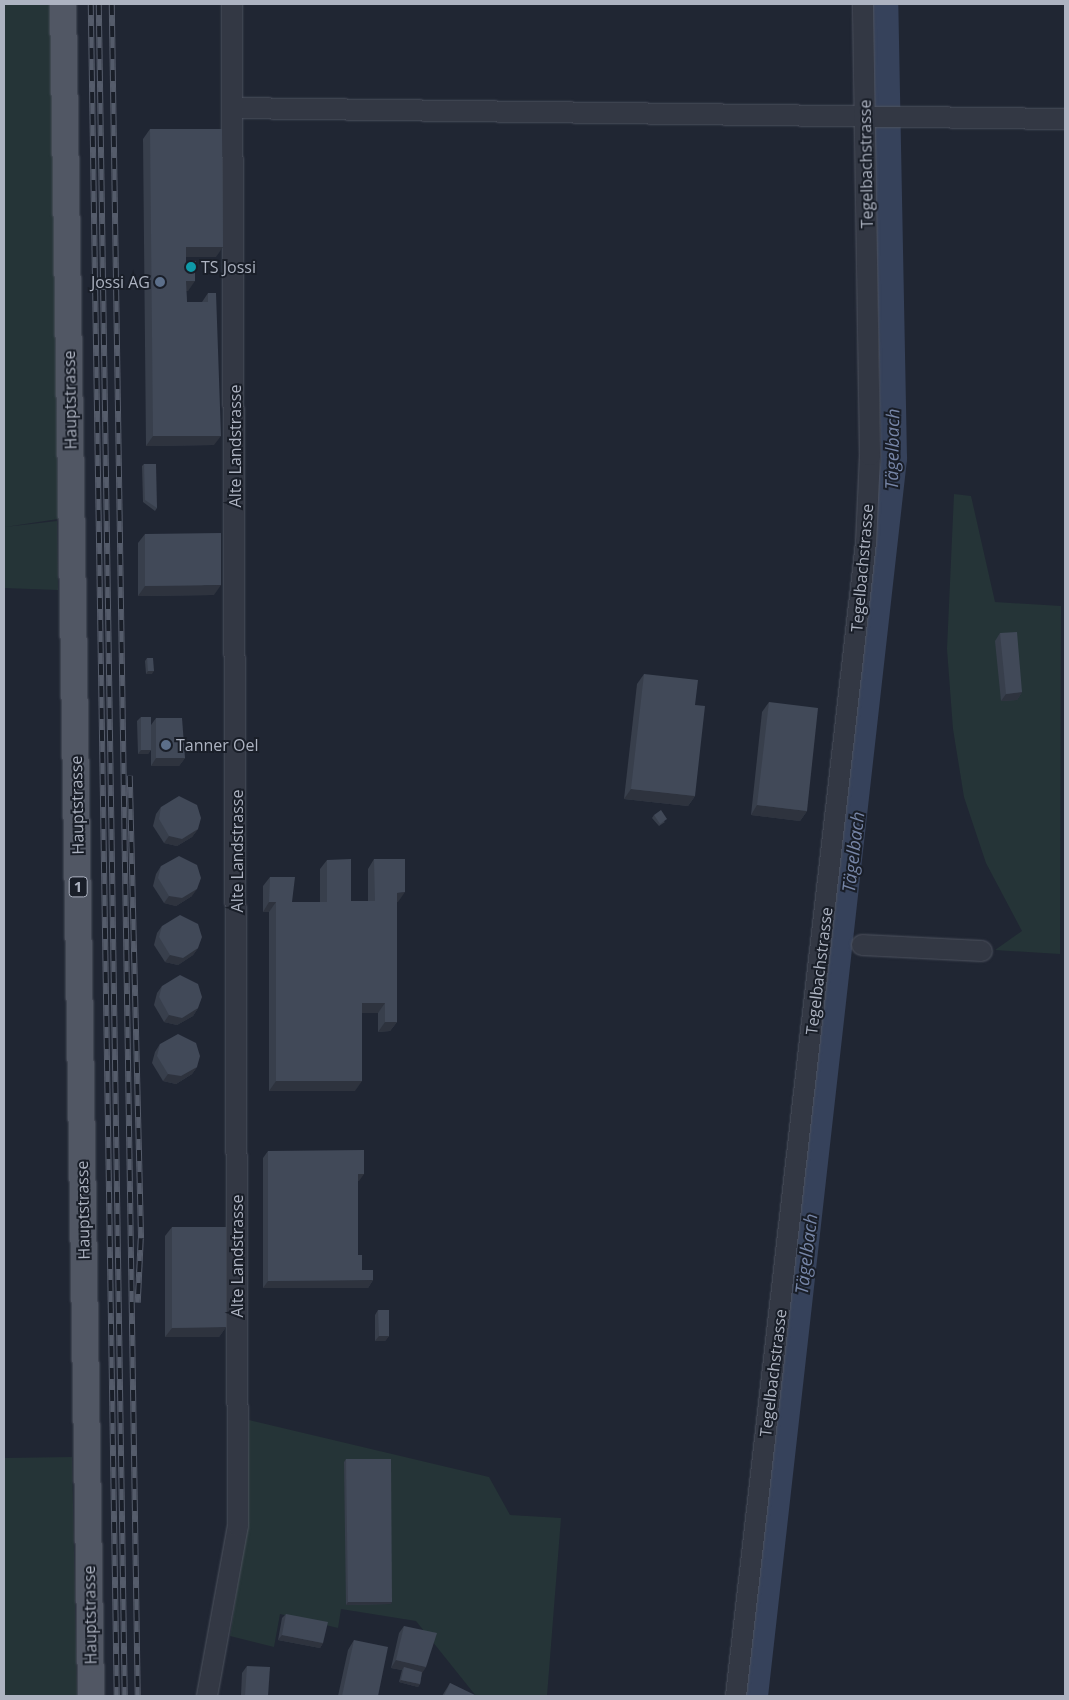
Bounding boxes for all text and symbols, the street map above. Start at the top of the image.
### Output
street label: Tegelbachstrasse [855,100,877,228]
place label: TS Jossi [201,257,256,277]
marker: TS Jossi [185,261,197,273]
place label: Jossi AG [91,272,150,292]
marker: Jossi AG [154,276,166,288]
street label: Hauptstrasse [60,350,80,450]
street label: Alte Landstrasse [225,385,245,507]
water label: Tägelbach [880,408,904,490]
street label: Tegelbachstrasse [847,503,877,633]
place label: Tanner Oel [176,735,258,755]
marker: Tanner Oel [160,739,172,751]
street label: Hauptstrasse [67,755,87,855]
street label: Alte Landstrasse [227,790,247,912]
water label: Tägelbach [837,810,869,894]
road number: 1 [68,874,88,900]
street label: Tegelbachstrasse [802,906,836,1036]
street label: Hauptstrasse [73,1160,93,1260]
street label: Alte Landstrasse [227,1195,247,1317]
water label: Tägelbach [790,1212,822,1296]
street label: Tegelbachstrasse [756,1308,790,1438]
street label: Hauptstrasse [80,1565,100,1665]

